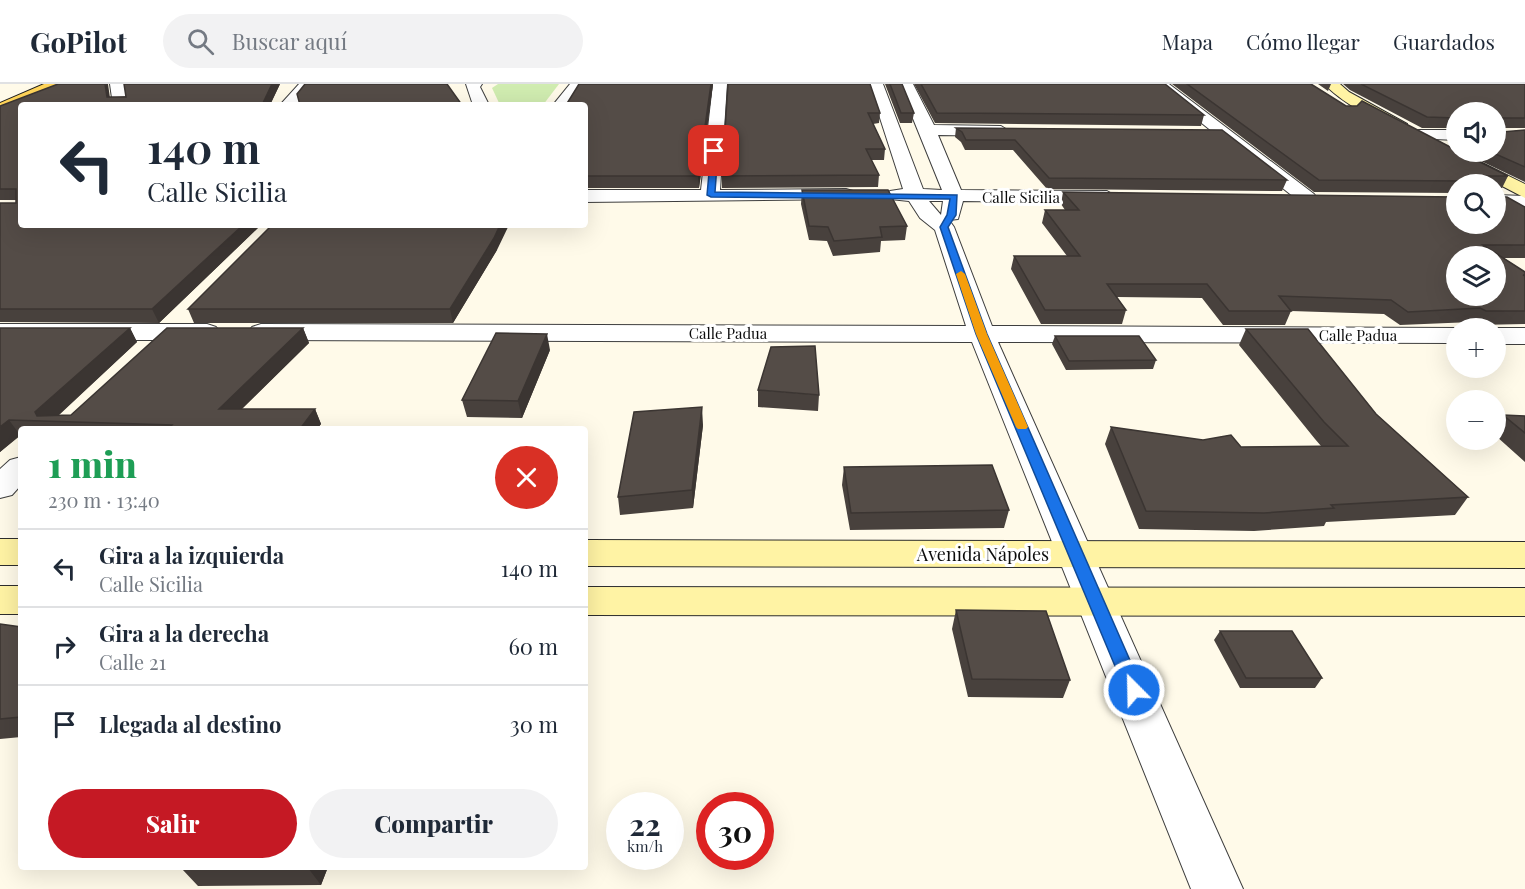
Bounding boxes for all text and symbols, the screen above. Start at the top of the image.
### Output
search box [163,14,583,68]
text: GoPilot [30,23,127,60]
icon: search [184,25,217,58]
text: Buscar aquí [232,26,347,56]
text: Mapa [1162,27,1213,55]
text: Cómo llegar [1246,27,1360,55]
text: Guardados [1393,27,1495,55]
map controls [1446,102,1506,450]
button: sound [1446,102,1506,162]
text: 140 m [147,119,260,175]
pin [688,125,739,176]
icon: left [48,126,126,204]
icon: arrive [697,134,730,167]
text: Calle Sicilia [147,173,287,209]
button: search [1446,174,1506,234]
street label: Calle Sicilia [982,187,1060,207]
button: layers [1446,246,1506,306]
button: + [1446,318,1506,378]
street label: Calle Padua [689,323,768,343]
street label: Calle Padua [1319,325,1398,345]
button: − [1446,390,1506,450]
text: 1 min [48,439,137,487]
button: close [495,446,558,509]
text: 230 m · 13:40 [48,486,160,513]
text: Gira a la izquierda [99,540,284,570]
street label: Avenida Nápoles [916,542,1049,566]
icon: left [48,552,81,585]
text: 140 m [501,553,558,583]
text: Calle Sicilia [99,570,203,597]
text: Gira a la derecha [99,618,269,648]
icon: right [48,630,81,663]
text: 60 m [508,631,558,661]
text: Calle 21 [99,648,166,675]
position arrow [1102,658,1166,722]
icon: arrive [48,708,81,741]
text: Llegada al destino [99,709,281,739]
text: 30 m [510,709,558,739]
button: Salir [48,789,297,858]
button: Compartir [309,789,558,858]
speed limit sign: 30 [696,792,774,870]
text: 22 [629,804,661,844]
text: km/h [627,836,663,856]

